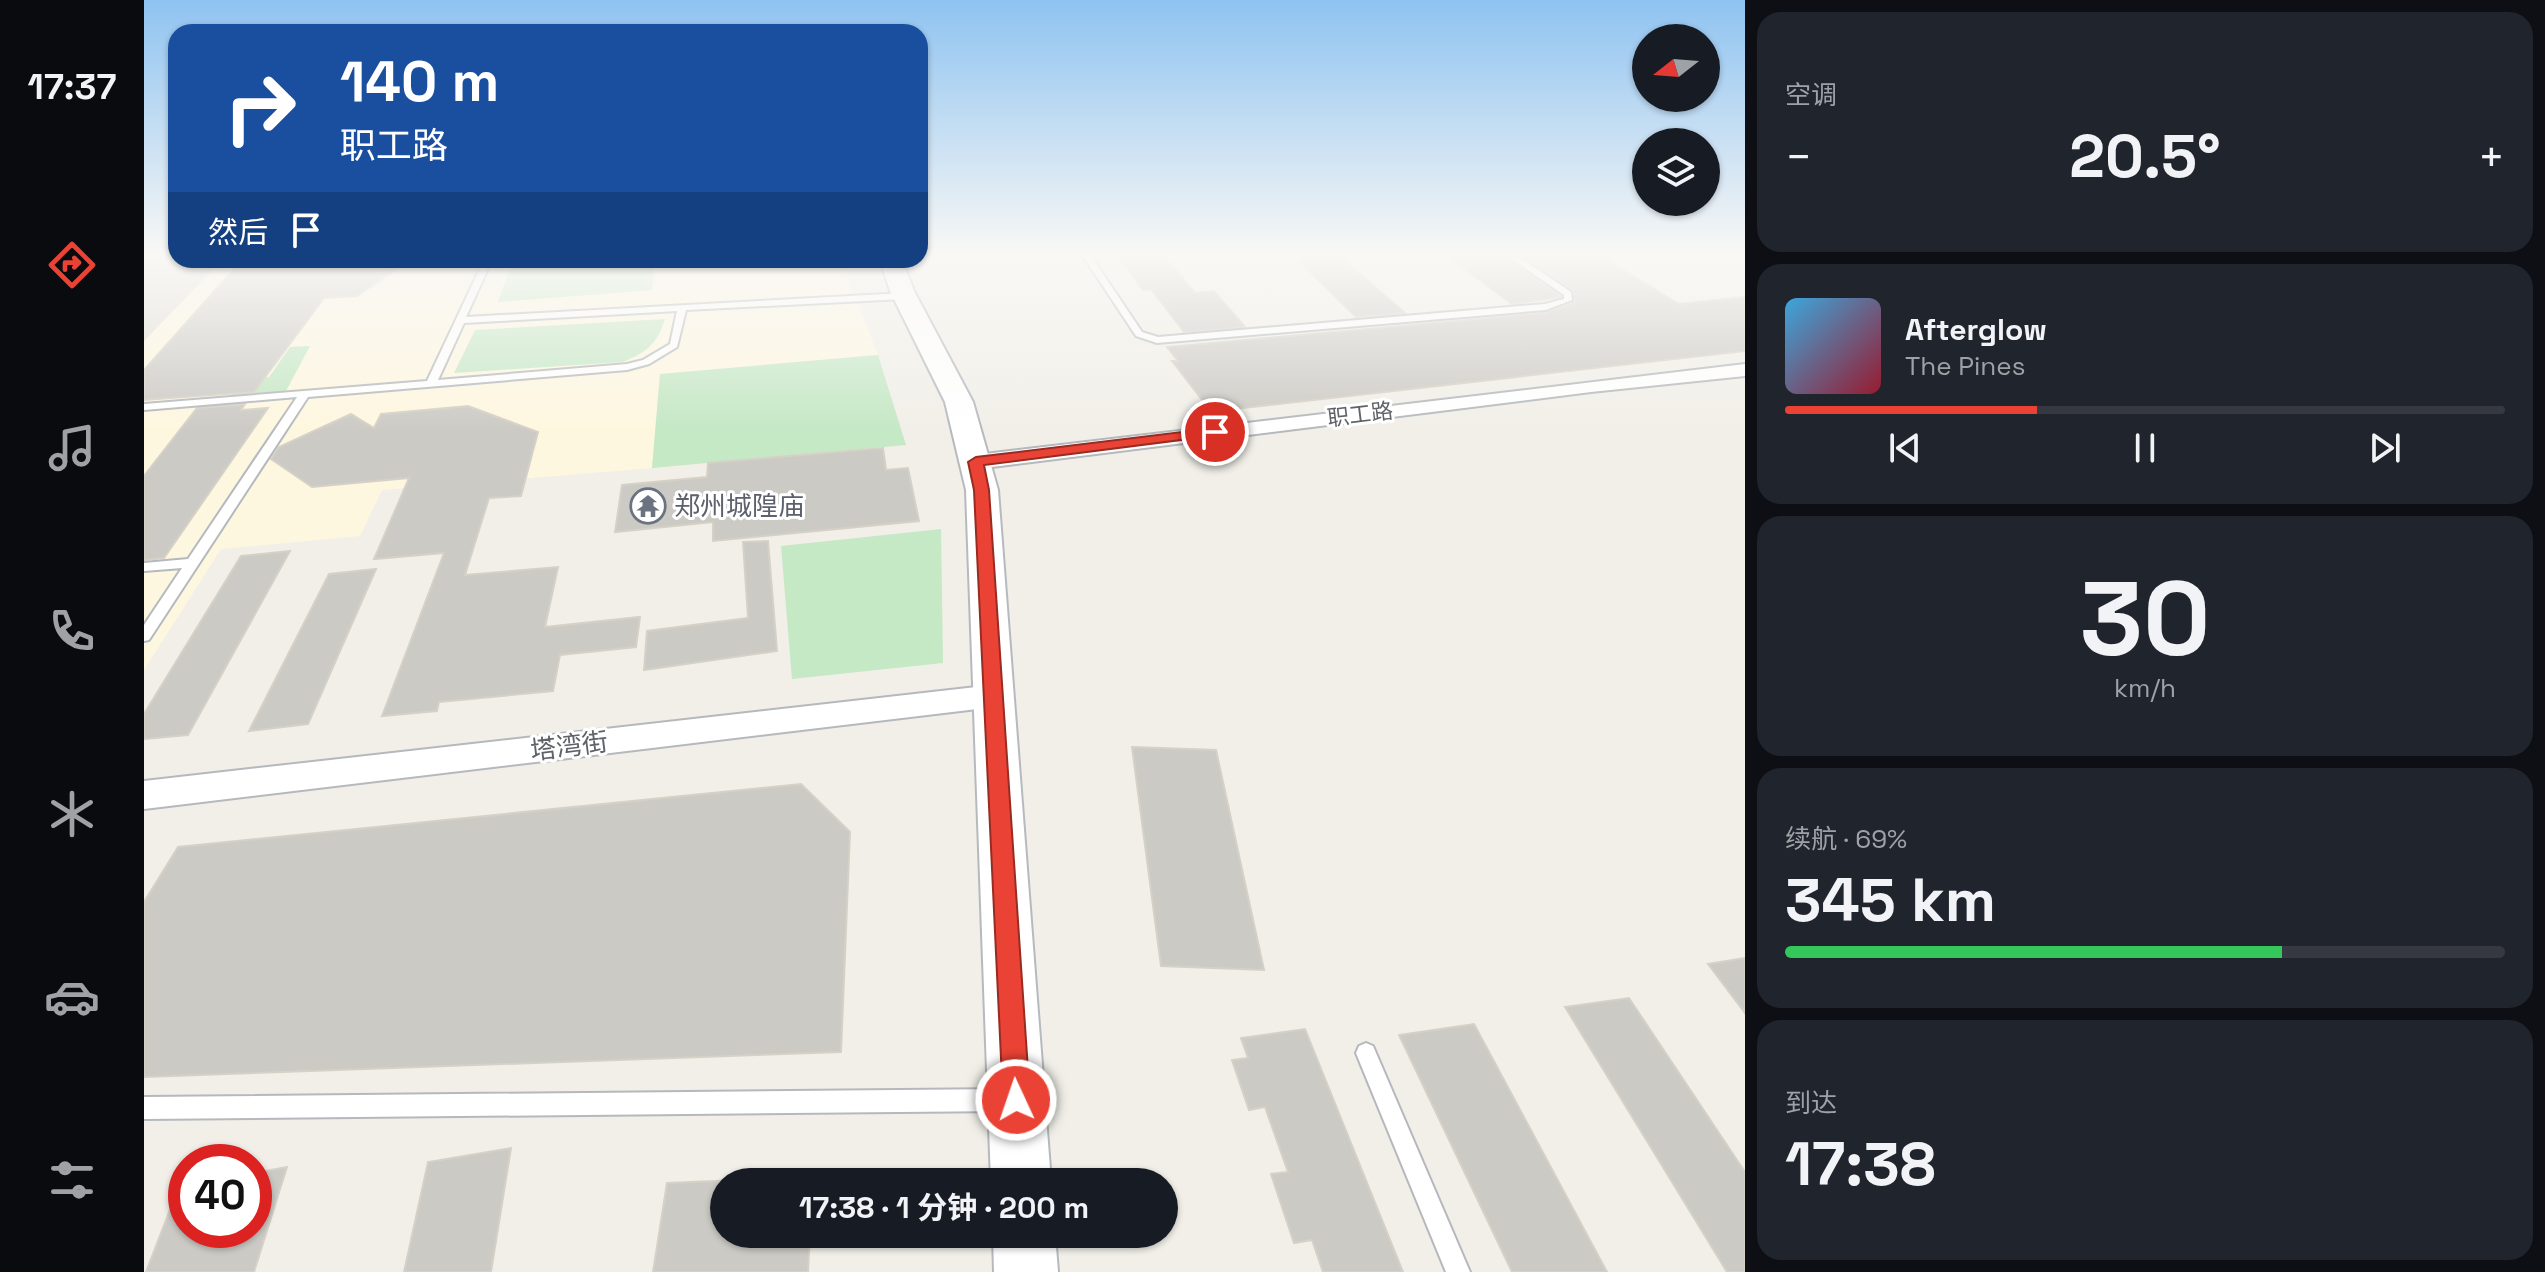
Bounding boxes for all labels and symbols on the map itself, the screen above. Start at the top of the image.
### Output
north arrow [1632,24,1720,112]
street label: 职工路 [1326,396,1394,432]
pin [1181,398,1249,466]
temple icon: 郑州城隍庙 [629,487,667,525]
place label: 郑州城隍庙 [674,489,804,523]
street label: 塔湾街 [528,724,610,768]
position arrow [974,1058,1058,1142]
speed limit sign: 40 [168,1144,272,1248]

